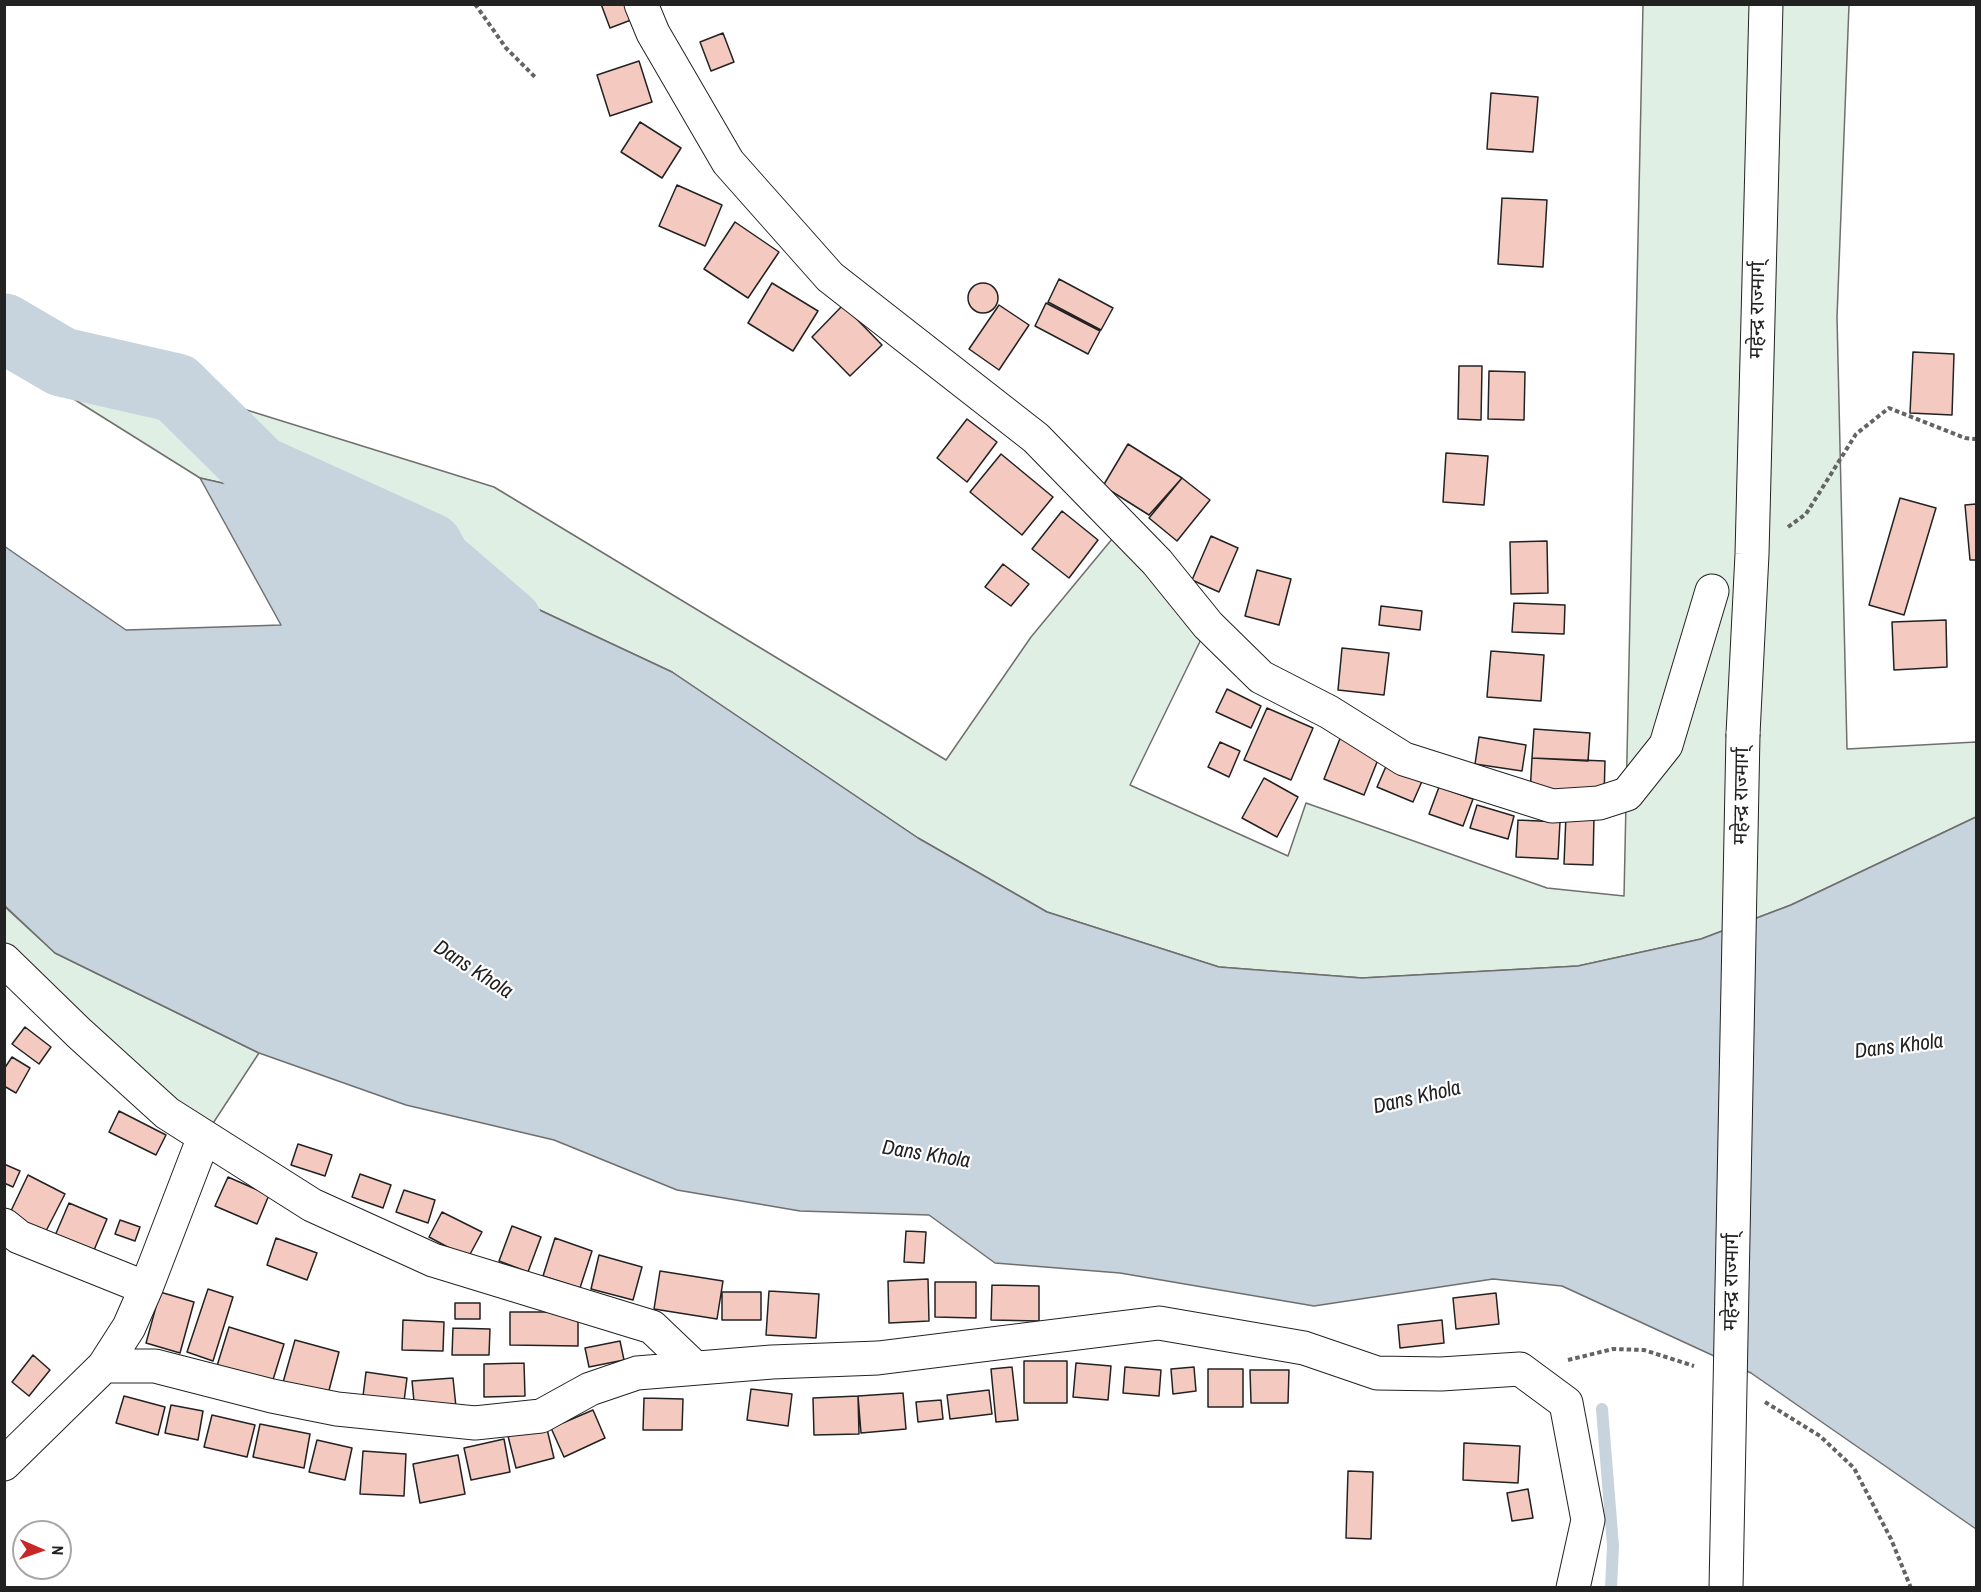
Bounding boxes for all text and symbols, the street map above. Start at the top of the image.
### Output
street label: महेन्द्र राज्मार्ग् [1745,261,1771,359]
street label: महेन्द्र राज्मार्ग् [1729,747,1755,845]
water label: Dans Khola [429,935,517,1005]
water label: Dans Khola [1853,1029,1945,1065]
water label: Dans Khola [1371,1076,1463,1120]
water label: Dans Khola [880,1136,972,1174]
street label: महेन्द्र राज्मार्ग् [1719,1233,1745,1331]
north arrow [12,1520,72,1580]
text: N [47,1545,69,1556]

